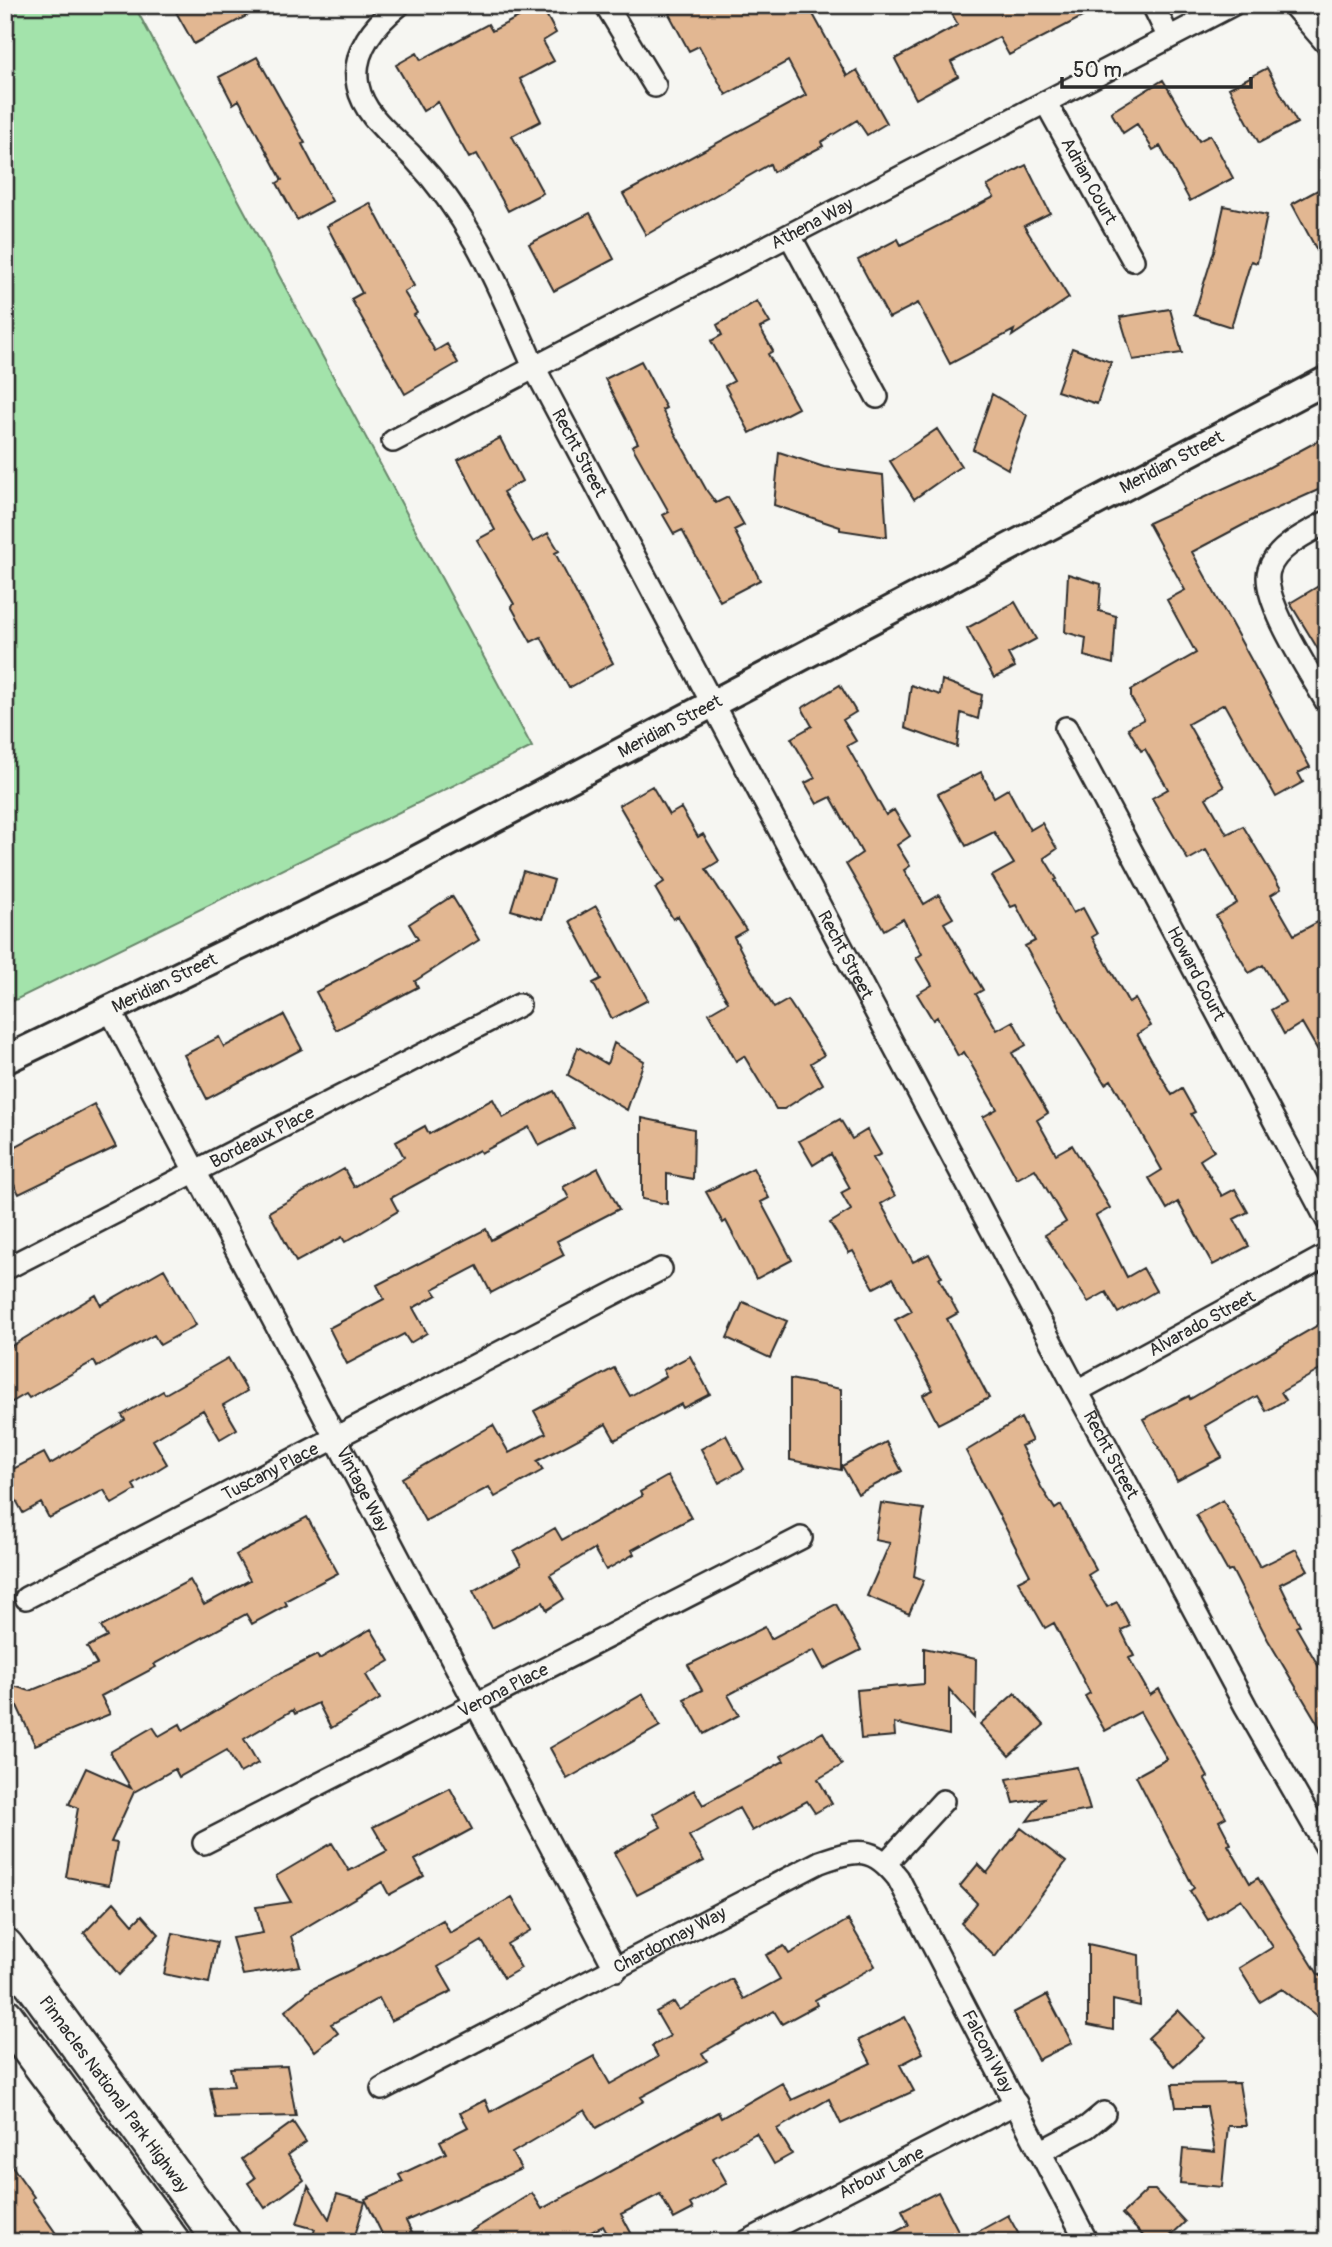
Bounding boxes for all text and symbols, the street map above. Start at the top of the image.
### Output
scale bar [1062,46,1252,90]
text: 50 m [1073,57,1122,84]
street label: Adrian Court [1056,133,1123,229]
street label: Athena Way [767,192,857,254]
street label: Recht Street [547,405,613,502]
street label: Meridian Street [1116,425,1228,499]
street label: Meridian Street [614,689,726,763]
street label: Recht Street [813,906,879,1004]
street label: Howard Court [1162,922,1231,1025]
street label: Meridian Street [108,947,221,1018]
street label: Bordeaux Place [206,1101,318,1173]
street label: Alvarado Street [1144,1284,1260,1361]
street label: Recht Street [1078,1406,1144,1503]
street label: Tuscany Place [218,1437,322,1506]
street label: Vintage Way [331,1443,395,1536]
street label: Verona Place [454,1657,552,1723]
street label: Chardonnay Way [609,1901,730,1979]
street label: Pinnacles National Park Highway [34,1991,194,2197]
street label: Falconi Way [957,2006,1019,2097]
street label: Arbour Lane [834,2141,928,2204]

